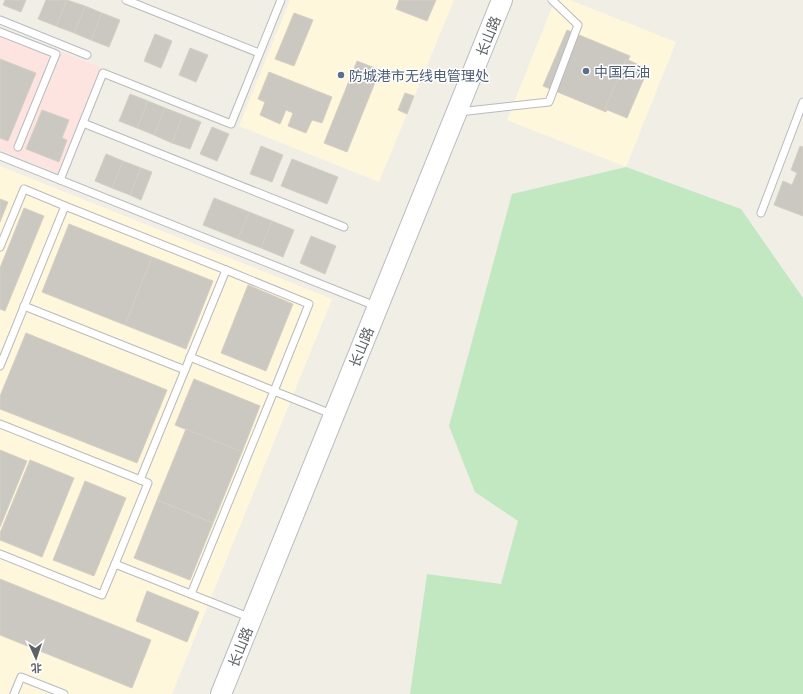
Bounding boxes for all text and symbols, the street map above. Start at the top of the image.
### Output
street label: 长山路 [472,13,504,59]
place label: 中国石油 [594,63,650,80]
marker: 中国石油 [581,66,591,76]
place label: 防城港市无线电管理处 [349,67,489,84]
marker: 防城港市无线电管理处 [336,70,346,80]
street label: 长山路 [345,324,377,370]
street label: 长山路 [224,624,256,670]
north arrow [16,638,56,678]
text: 北 [31,662,42,675]

